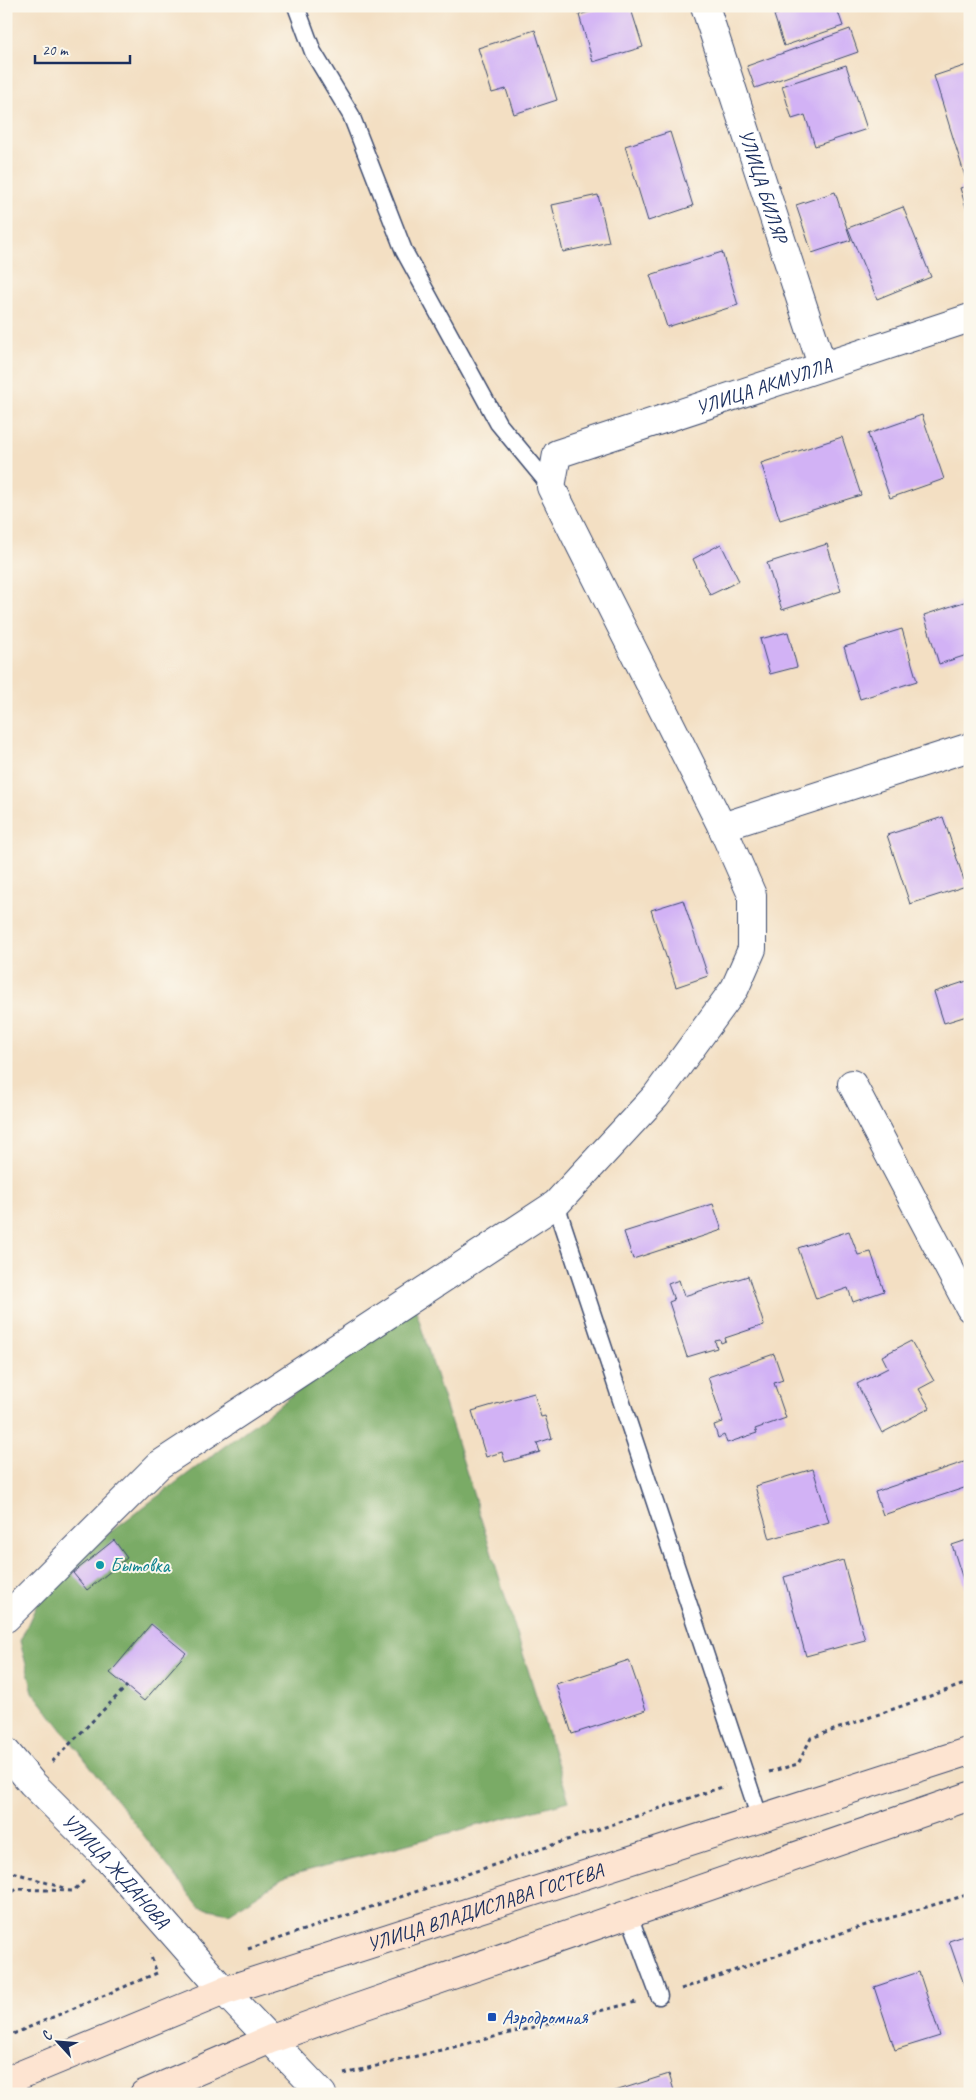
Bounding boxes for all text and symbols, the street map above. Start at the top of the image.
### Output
scale bar [35,32,130,64]
text: 20 m [42,41,69,60]
street label: УЛИЦА БИЛЯР [733,126,794,248]
street label: УЛИЦА АКМУЛЛА [693,352,836,420]
place label: Бытовка [110,1553,171,1578]
marker: Бытовка [94,1559,106,1571]
street label: УЛИЦА ЖДАНОВА [57,1808,175,1934]
street label: УЛИЦА ВЛАДИСЛАВА ГОСТЕВА [364,1858,607,1957]
place label: Аэродромная [502,2005,588,2030]
marker: Аэродромная [486,2011,498,2023]
north arrow [32,2018,82,2068]
text: С [38,2028,57,2043]

